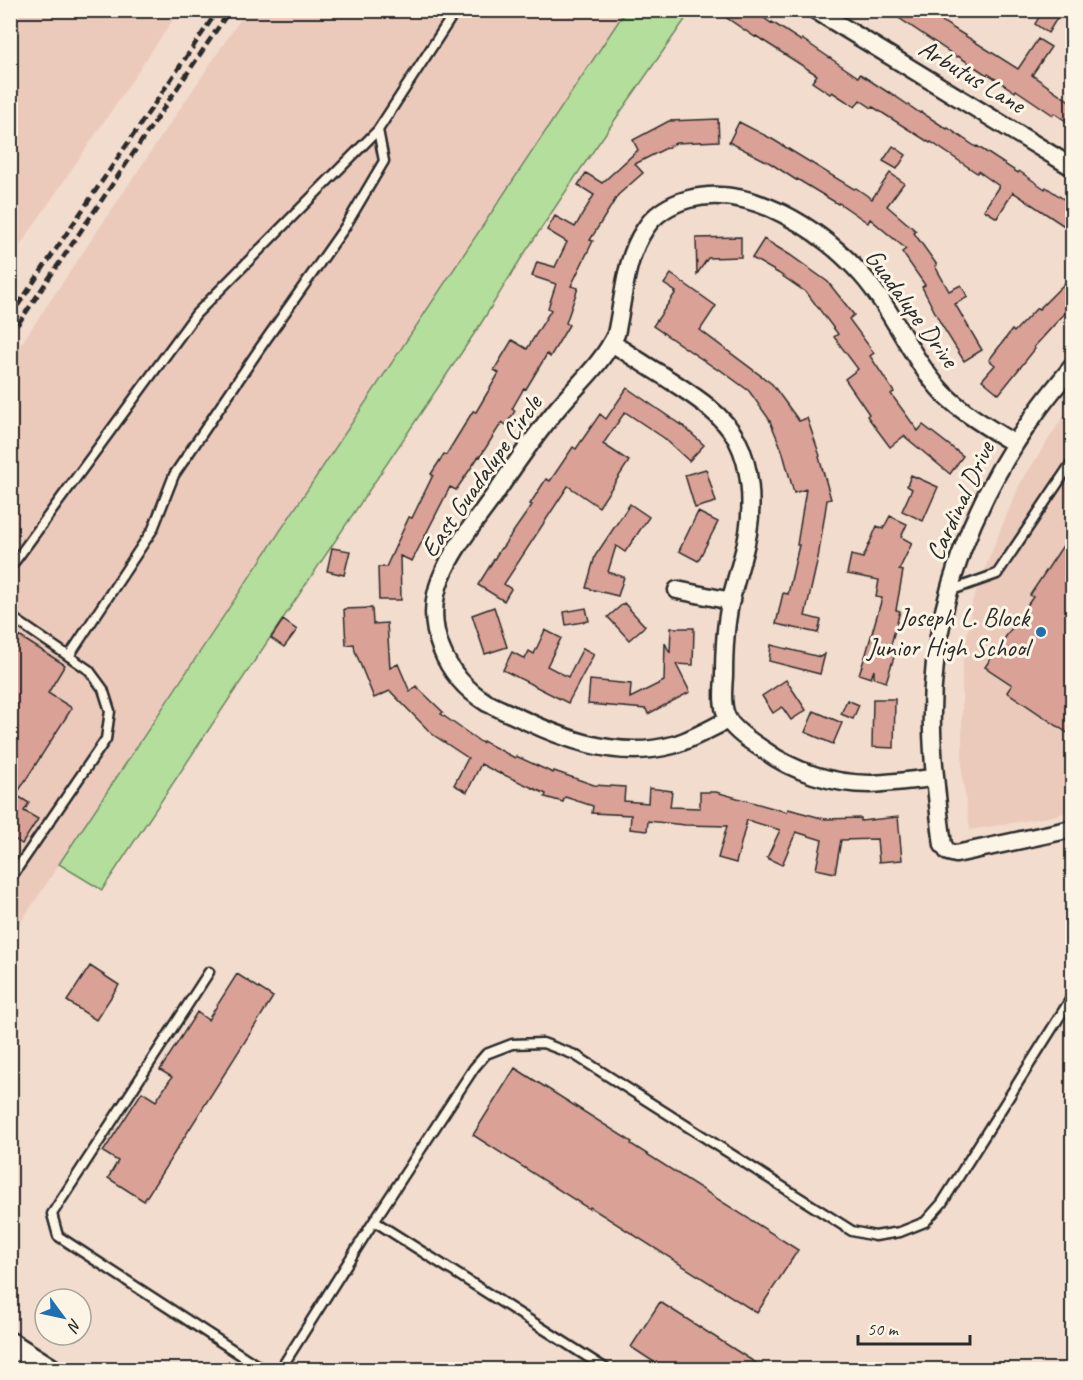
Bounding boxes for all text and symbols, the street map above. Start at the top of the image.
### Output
street label: Arbutus Lane [913,31,1033,122]
street label: Guadalupe Drive [858,242,968,376]
street label: East Guadalupe Circle [413,387,550,564]
street label: Cardinal Drive [918,435,1003,566]
place label: Joseph L. Block Junior High School [865,601,1034,664]
marker: Joseph L. Block Junior High School [1034,625,1048,639]
north arrow [33,1287,93,1347]
scale bar [858,1308,970,1346]
text: N [62,1315,86,1337]
text: 50 m [867,1318,900,1340]

